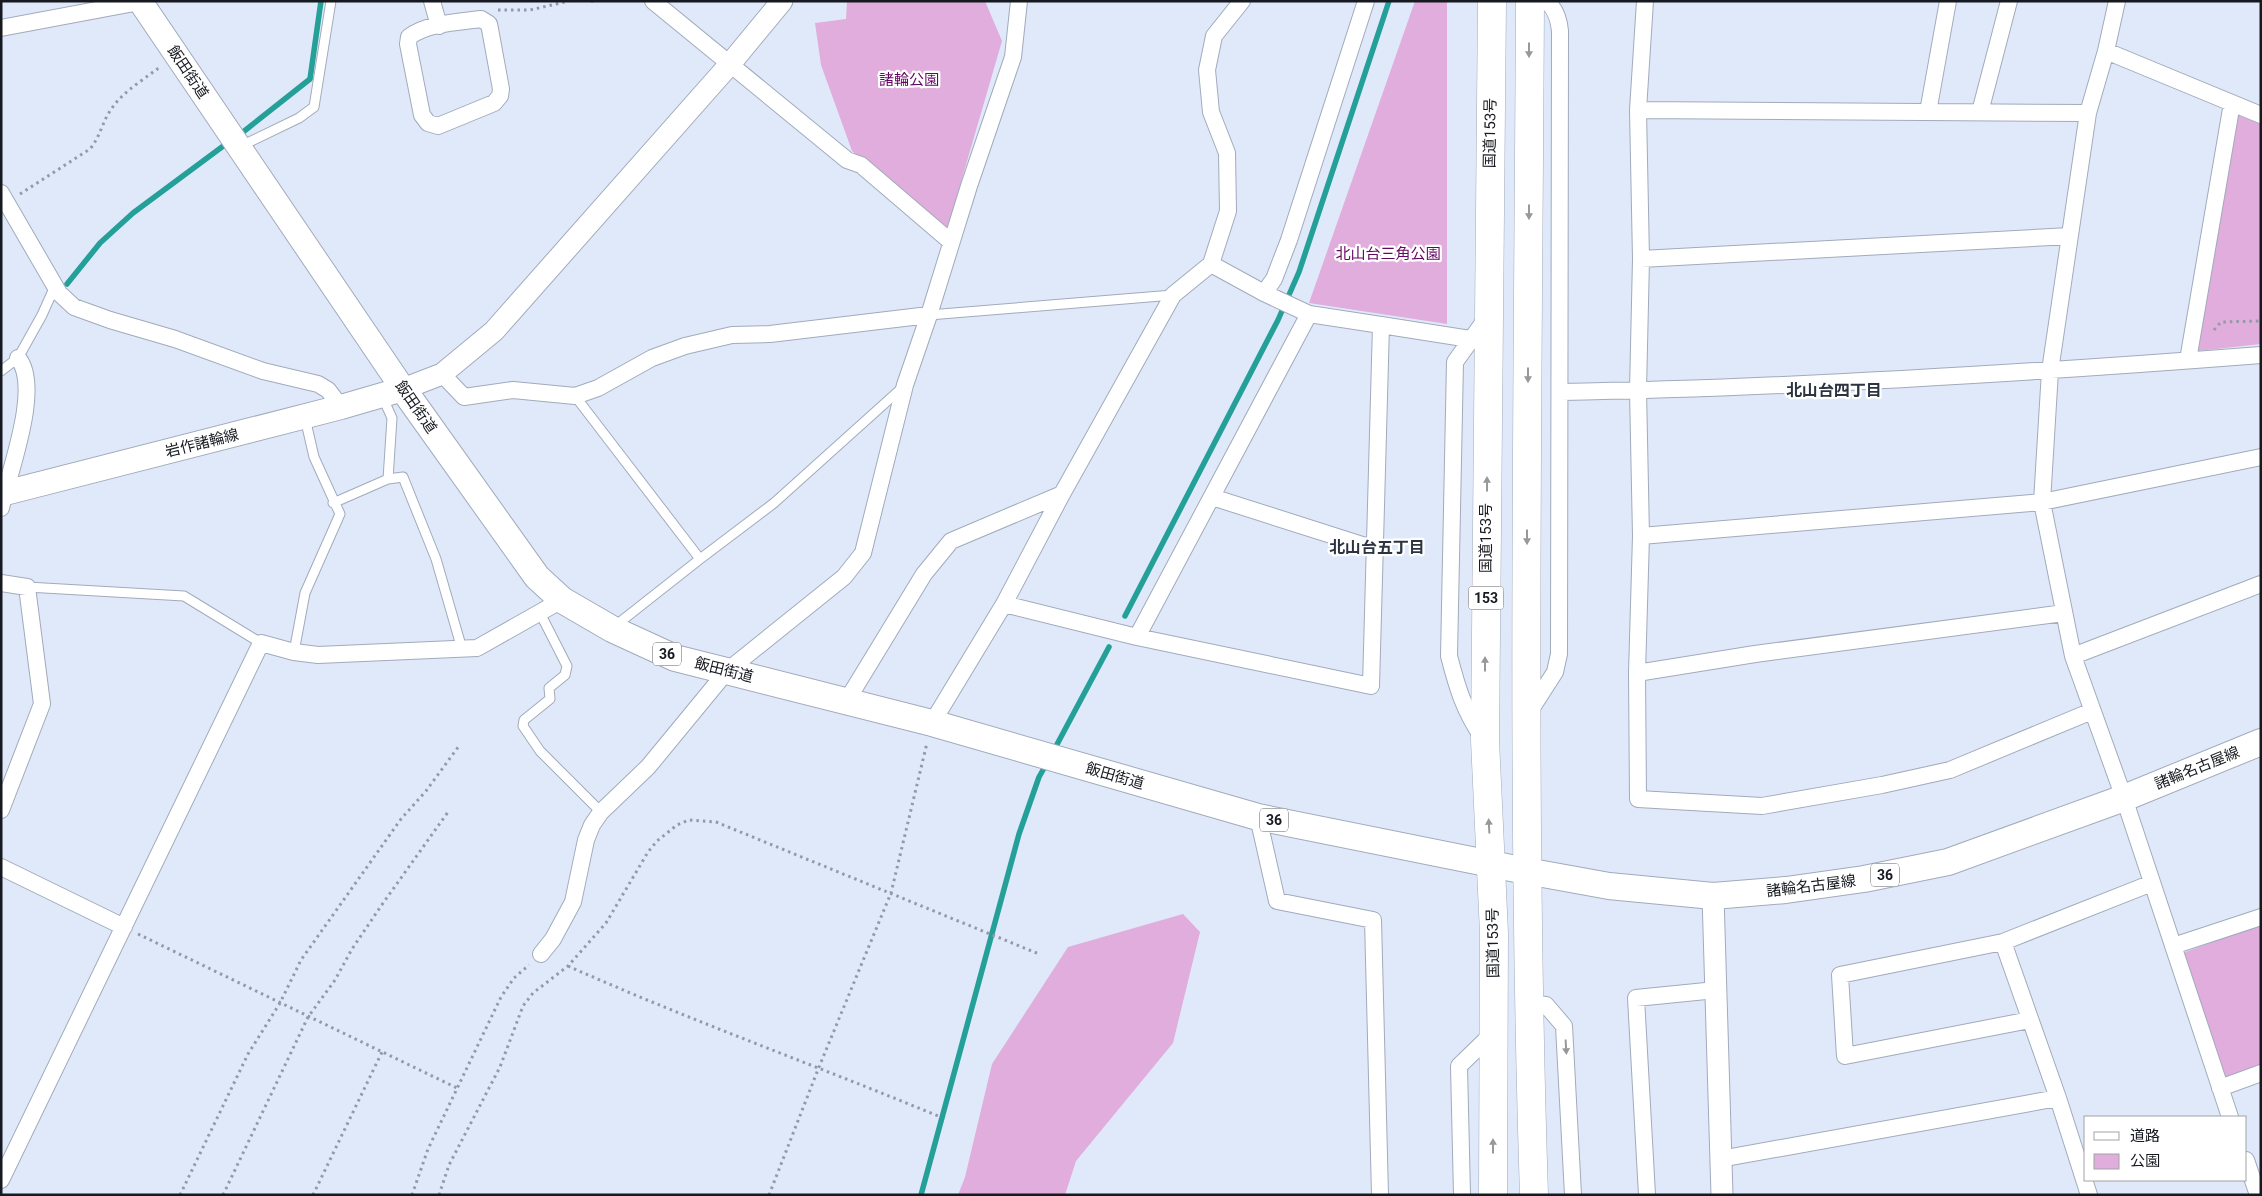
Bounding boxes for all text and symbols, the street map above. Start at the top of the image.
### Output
street label: 飯田街道 [164,42,212,102]
one-way arrow [1525,42,1533,58]
park label: 諸輪公園 [879,71,939,89]
street label: 国道153号 [1480,98,1500,168]
one-way arrow [1525,205,1533,221]
park label: 北山台三角公園 [1335,245,1441,263]
one-way arrow [1524,367,1532,383]
street label: 飯田街道 [391,377,441,437]
district label: 北山台四丁目 [1786,381,1882,400]
street label: 岩作諸輪線 [163,425,241,461]
one-way arrow [1483,475,1491,491]
street label: 国道153号 [1477,503,1495,573]
one-way arrow [1523,530,1531,546]
district label: 北山台五丁目 [1329,538,1425,557]
road number: 153 [1468,586,1504,610]
road number: 36 [653,642,681,666]
street label: 飯田街道 [693,654,755,686]
one-way arrow [1481,655,1489,671]
street label: 諸輪名古屋線 [2152,743,2242,793]
street label: 飯田街道 [1084,759,1146,793]
road number: 36 [1260,808,1288,832]
one-way arrow [1484,818,1492,834]
road number: 36 [1871,864,1899,886]
street label: 諸輪名古屋線 [1765,872,1857,900]
street label: 国道153号 [1483,908,1503,978]
one-way arrow [1562,1039,1570,1055]
legend [2084,1116,2247,1181]
text: 道路 [2130,1127,2160,1145]
one-way arrow [1489,1138,1497,1154]
text: 公園 [2130,1152,2160,1170]

